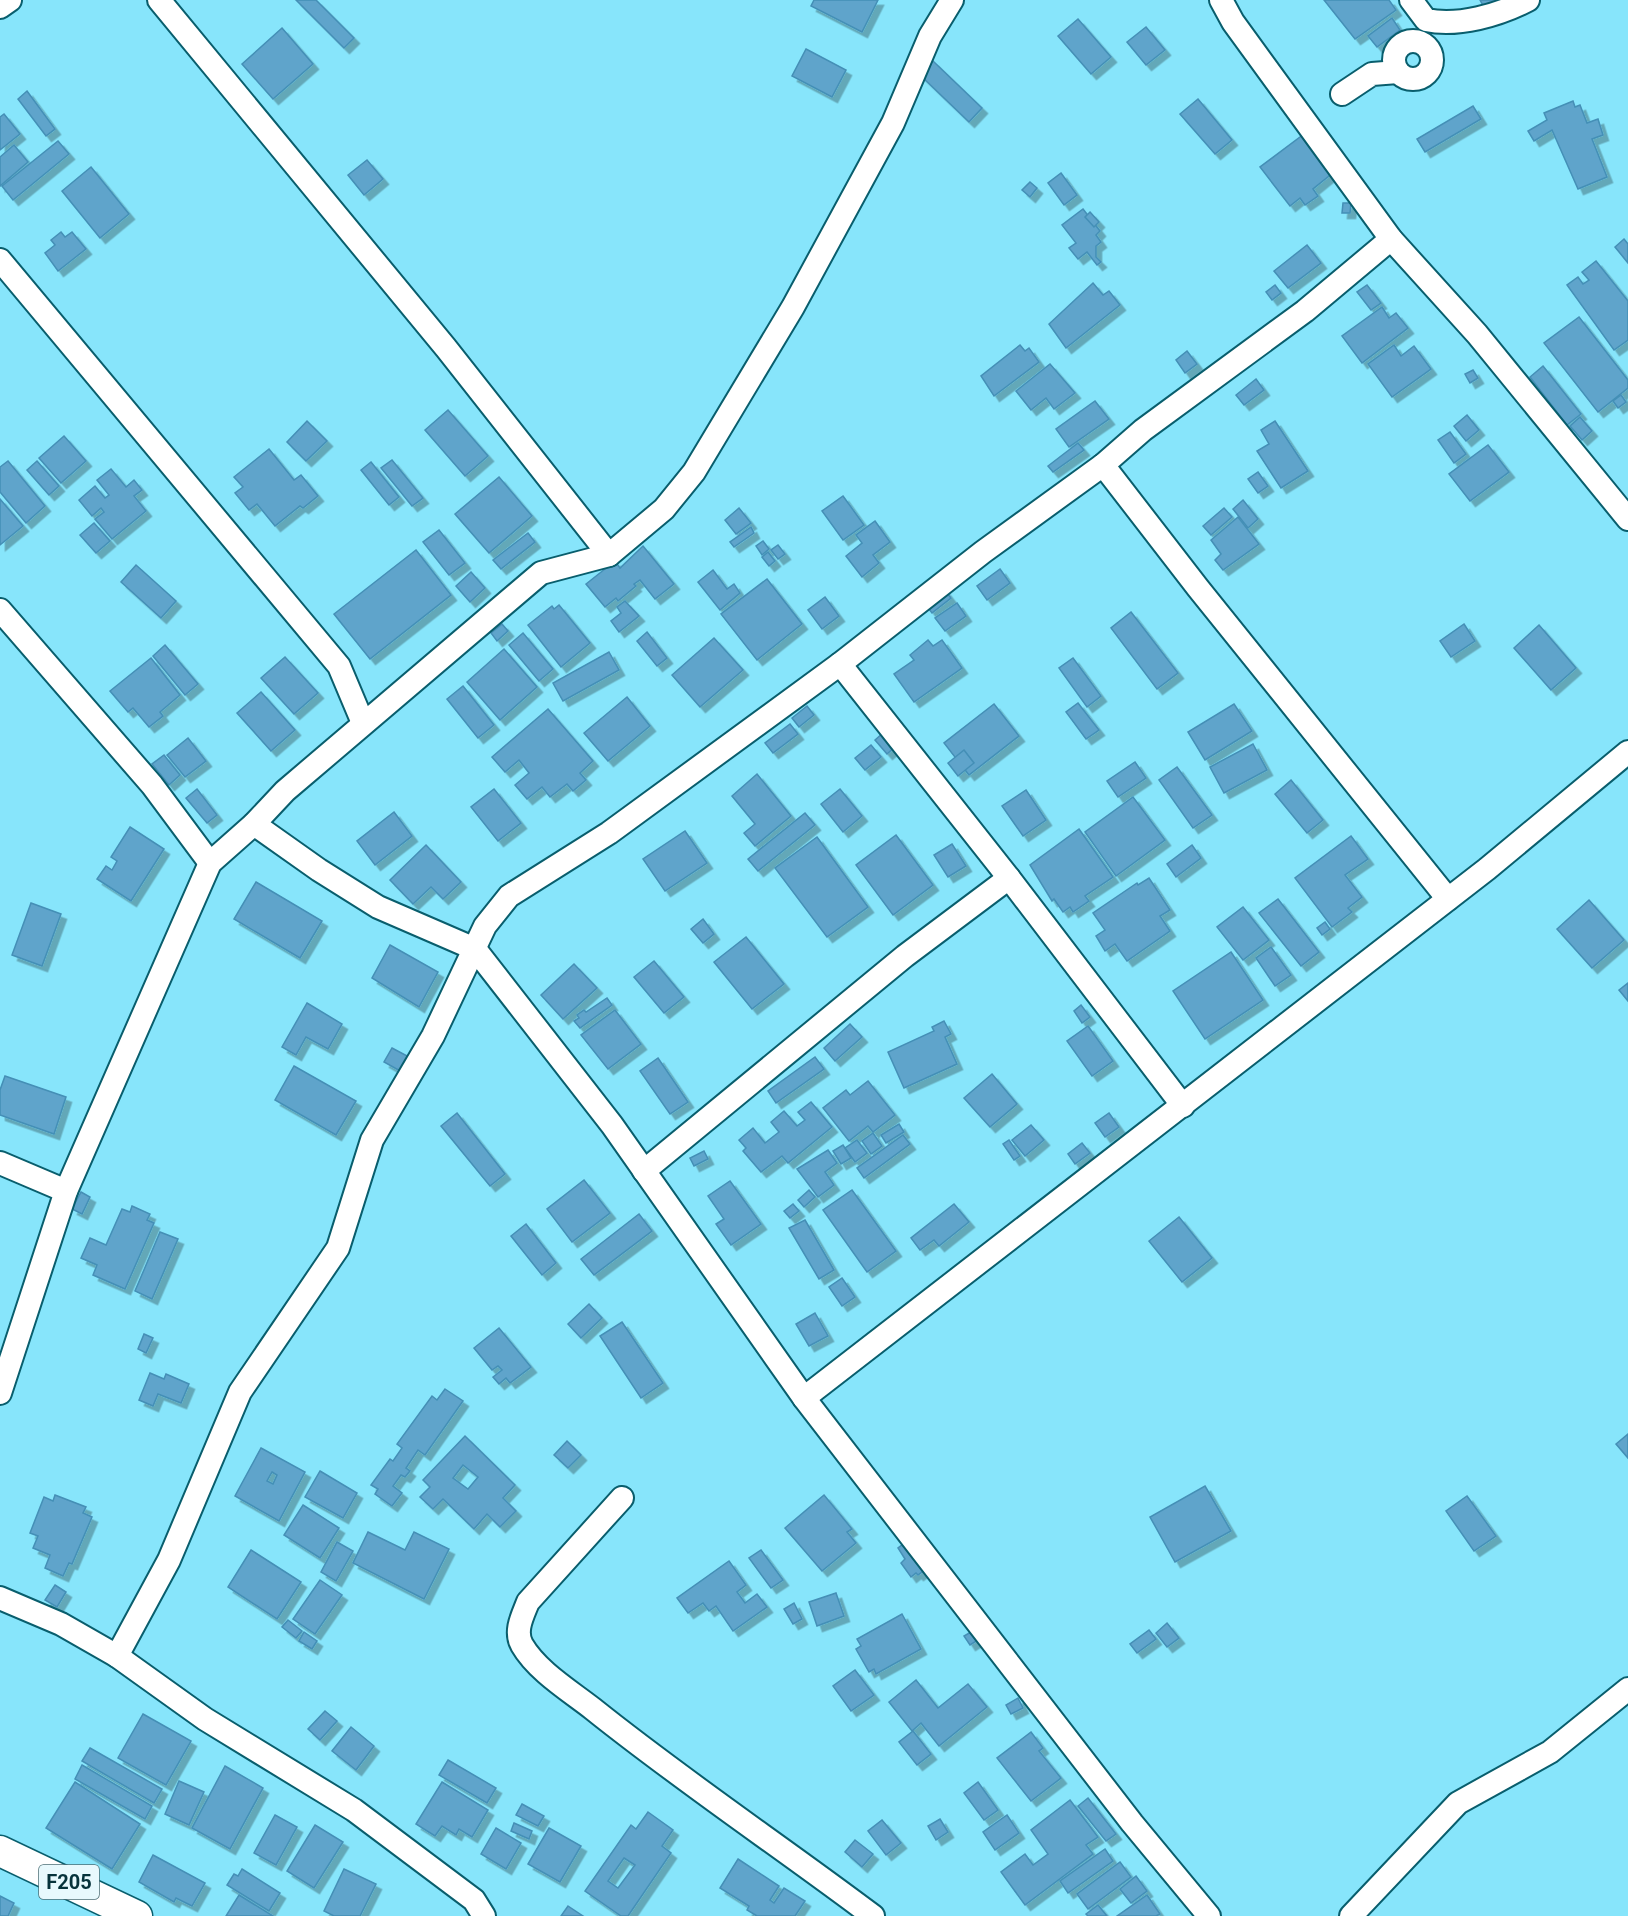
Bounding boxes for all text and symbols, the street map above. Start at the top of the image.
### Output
road number: F205 [39,1865,99,1899]

